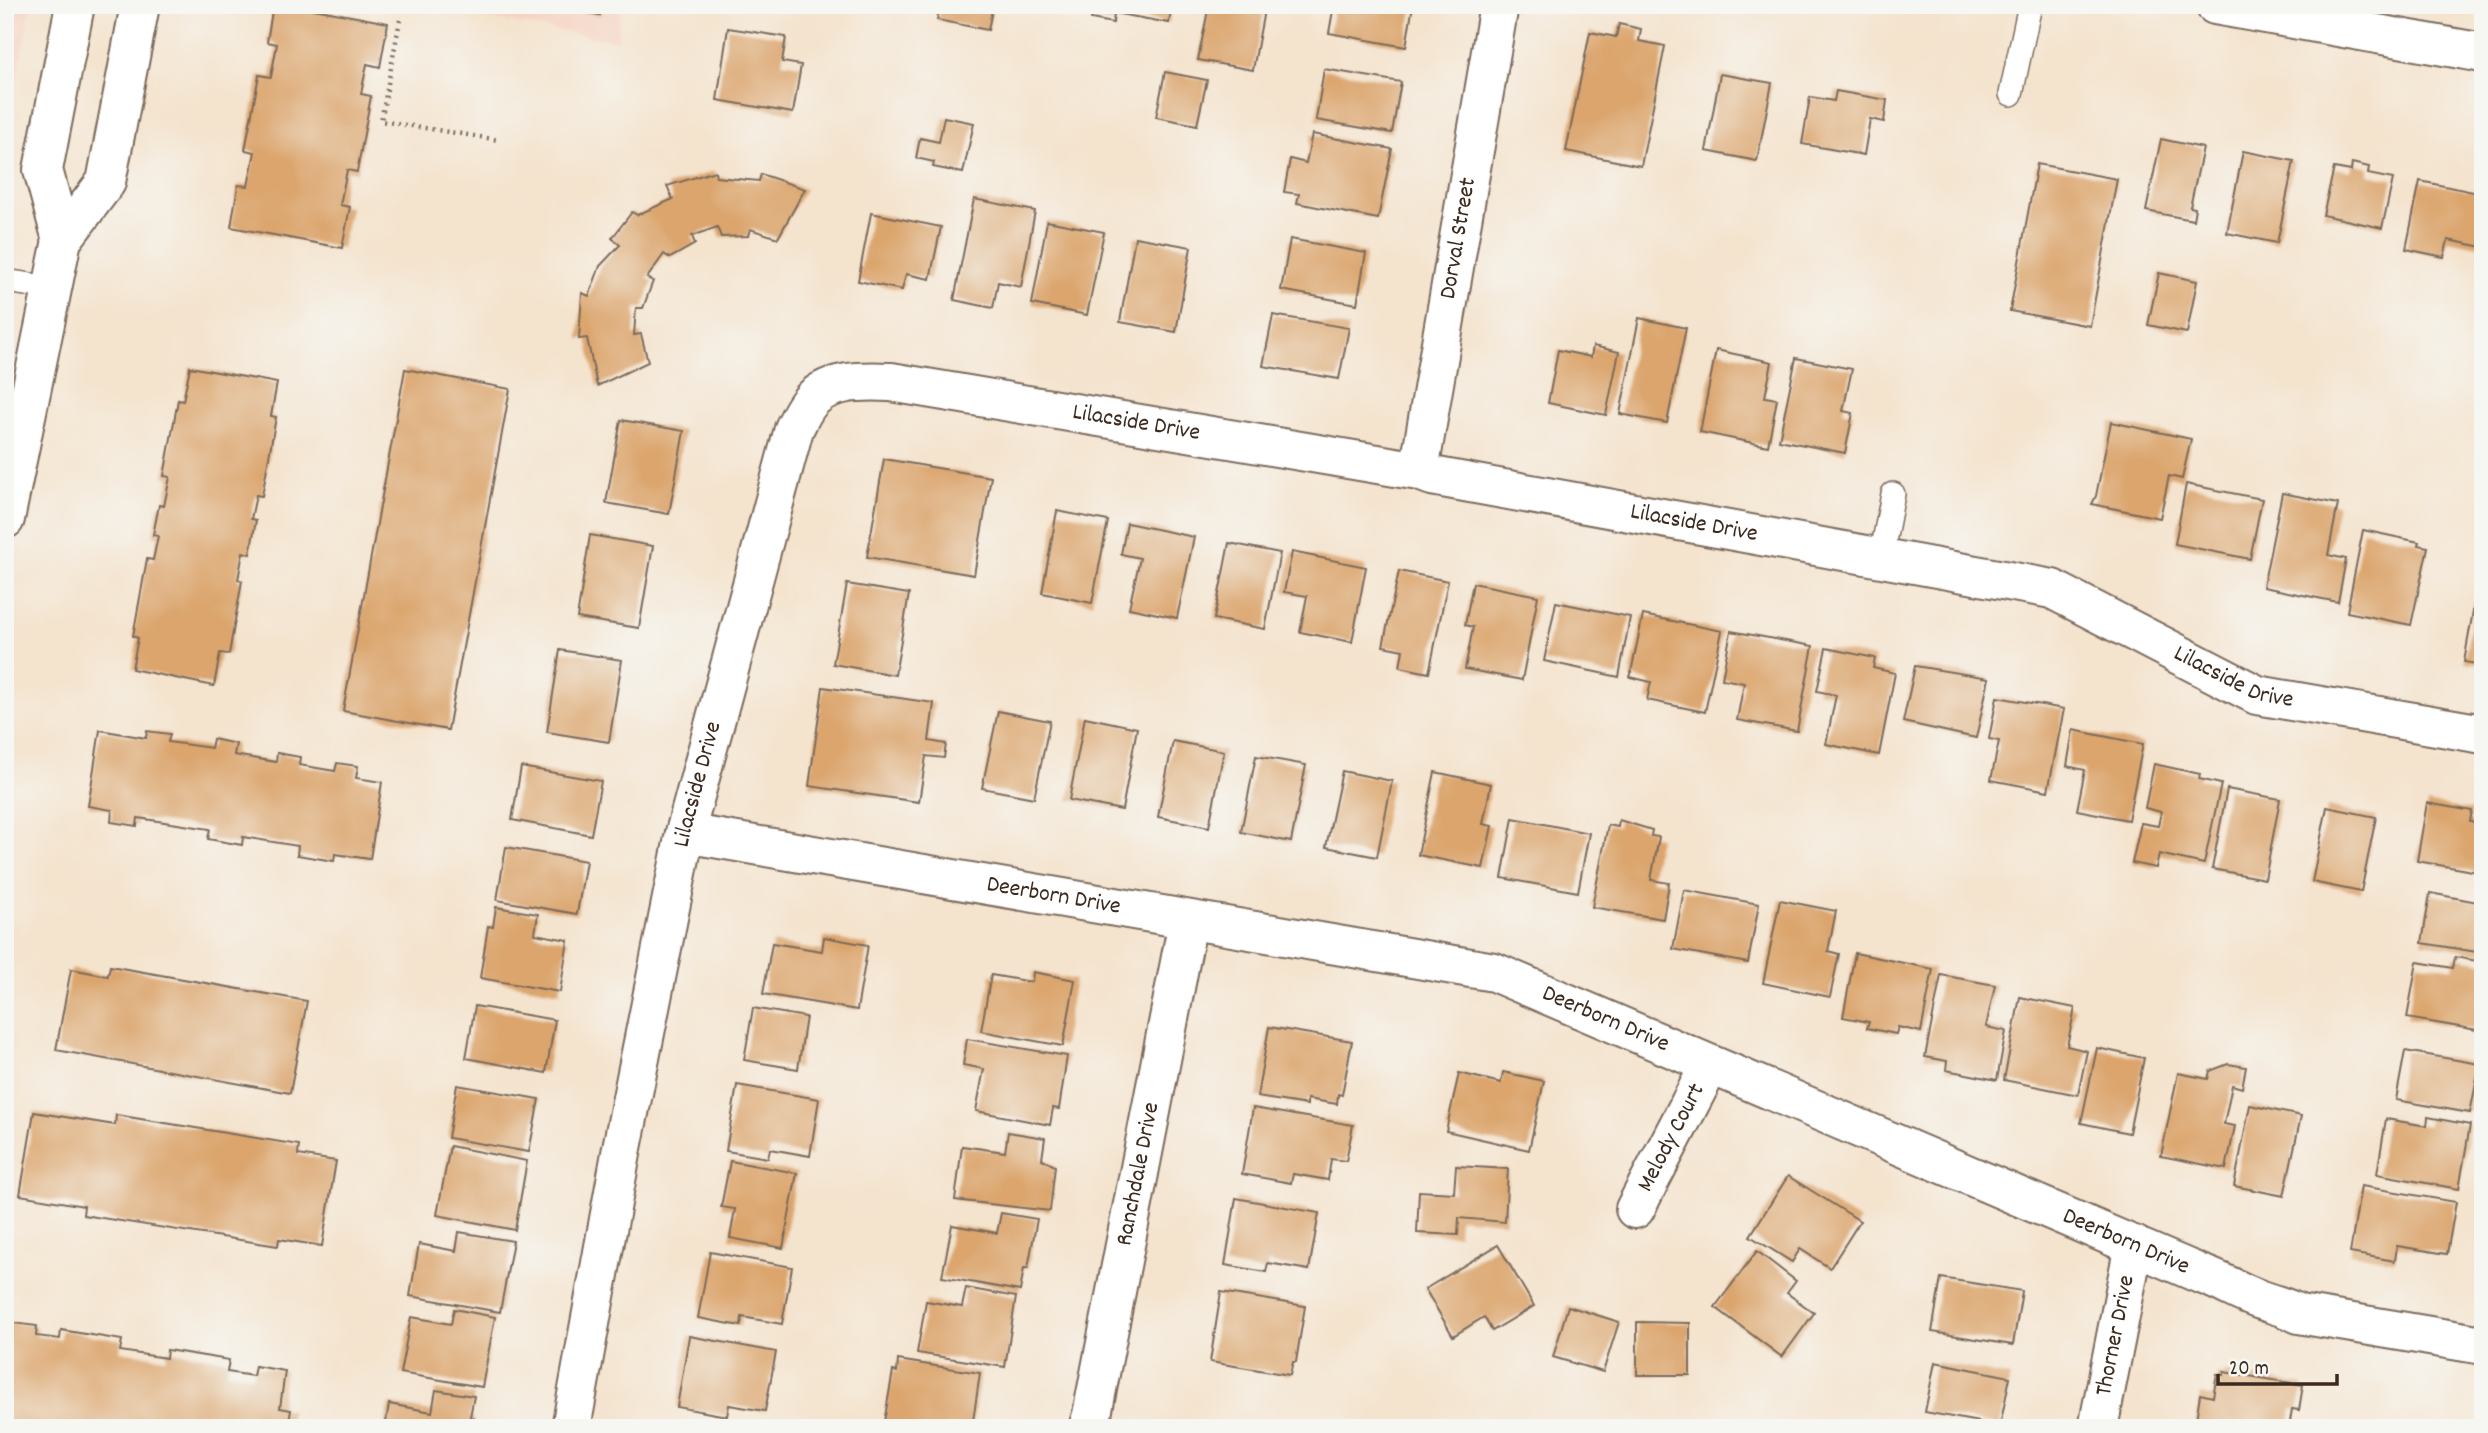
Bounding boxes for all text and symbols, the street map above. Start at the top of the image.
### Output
street label: Dorval Street [1432,175,1486,302]
street label: Lilacside Drive [1070,396,1203,451]
street label: Lilacside Drive [1627,495,1760,552]
street label: Lilacside Drive [2167,637,2296,718]
street label: Lilacside Drive [666,718,731,850]
street label: Deerborn Drive [984,868,1123,925]
street label: Deerborn Drive [1537,977,1674,1062]
street label: Melody Court [1630,1078,1714,1198]
street label: Ranchdale Drive [1108,1100,1169,1249]
street label: Deerborn Drive [2057,1200,2195,1284]
street label: Thorner Drive [2088,1272,2145,1399]
scale bar [2218,1342,2338,1386]
text: 20 m [2229,1355,2269,1385]

